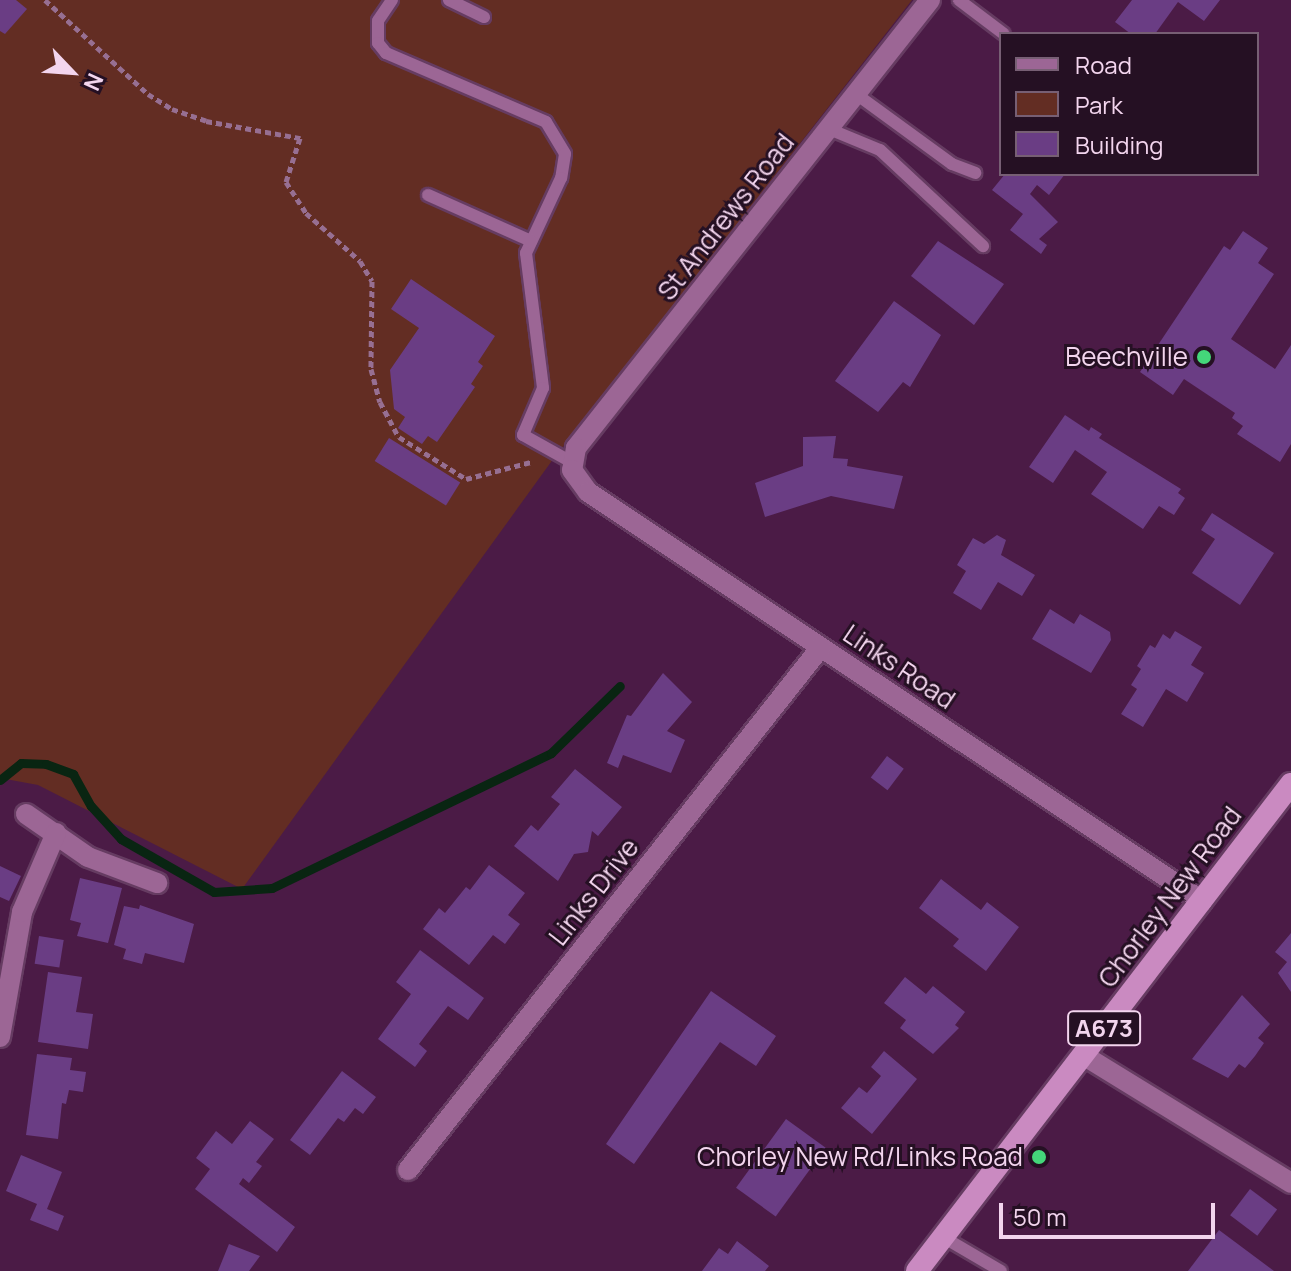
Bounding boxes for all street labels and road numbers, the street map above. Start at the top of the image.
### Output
street label: St Andrews Road [651,128,801,306]
street label: Links Road [837,618,961,716]
street label: Chorley New Road [1092,801,1248,993]
street label: Links Drive [543,832,645,952]
road number: A673 [1066,1008,1142,1048]

